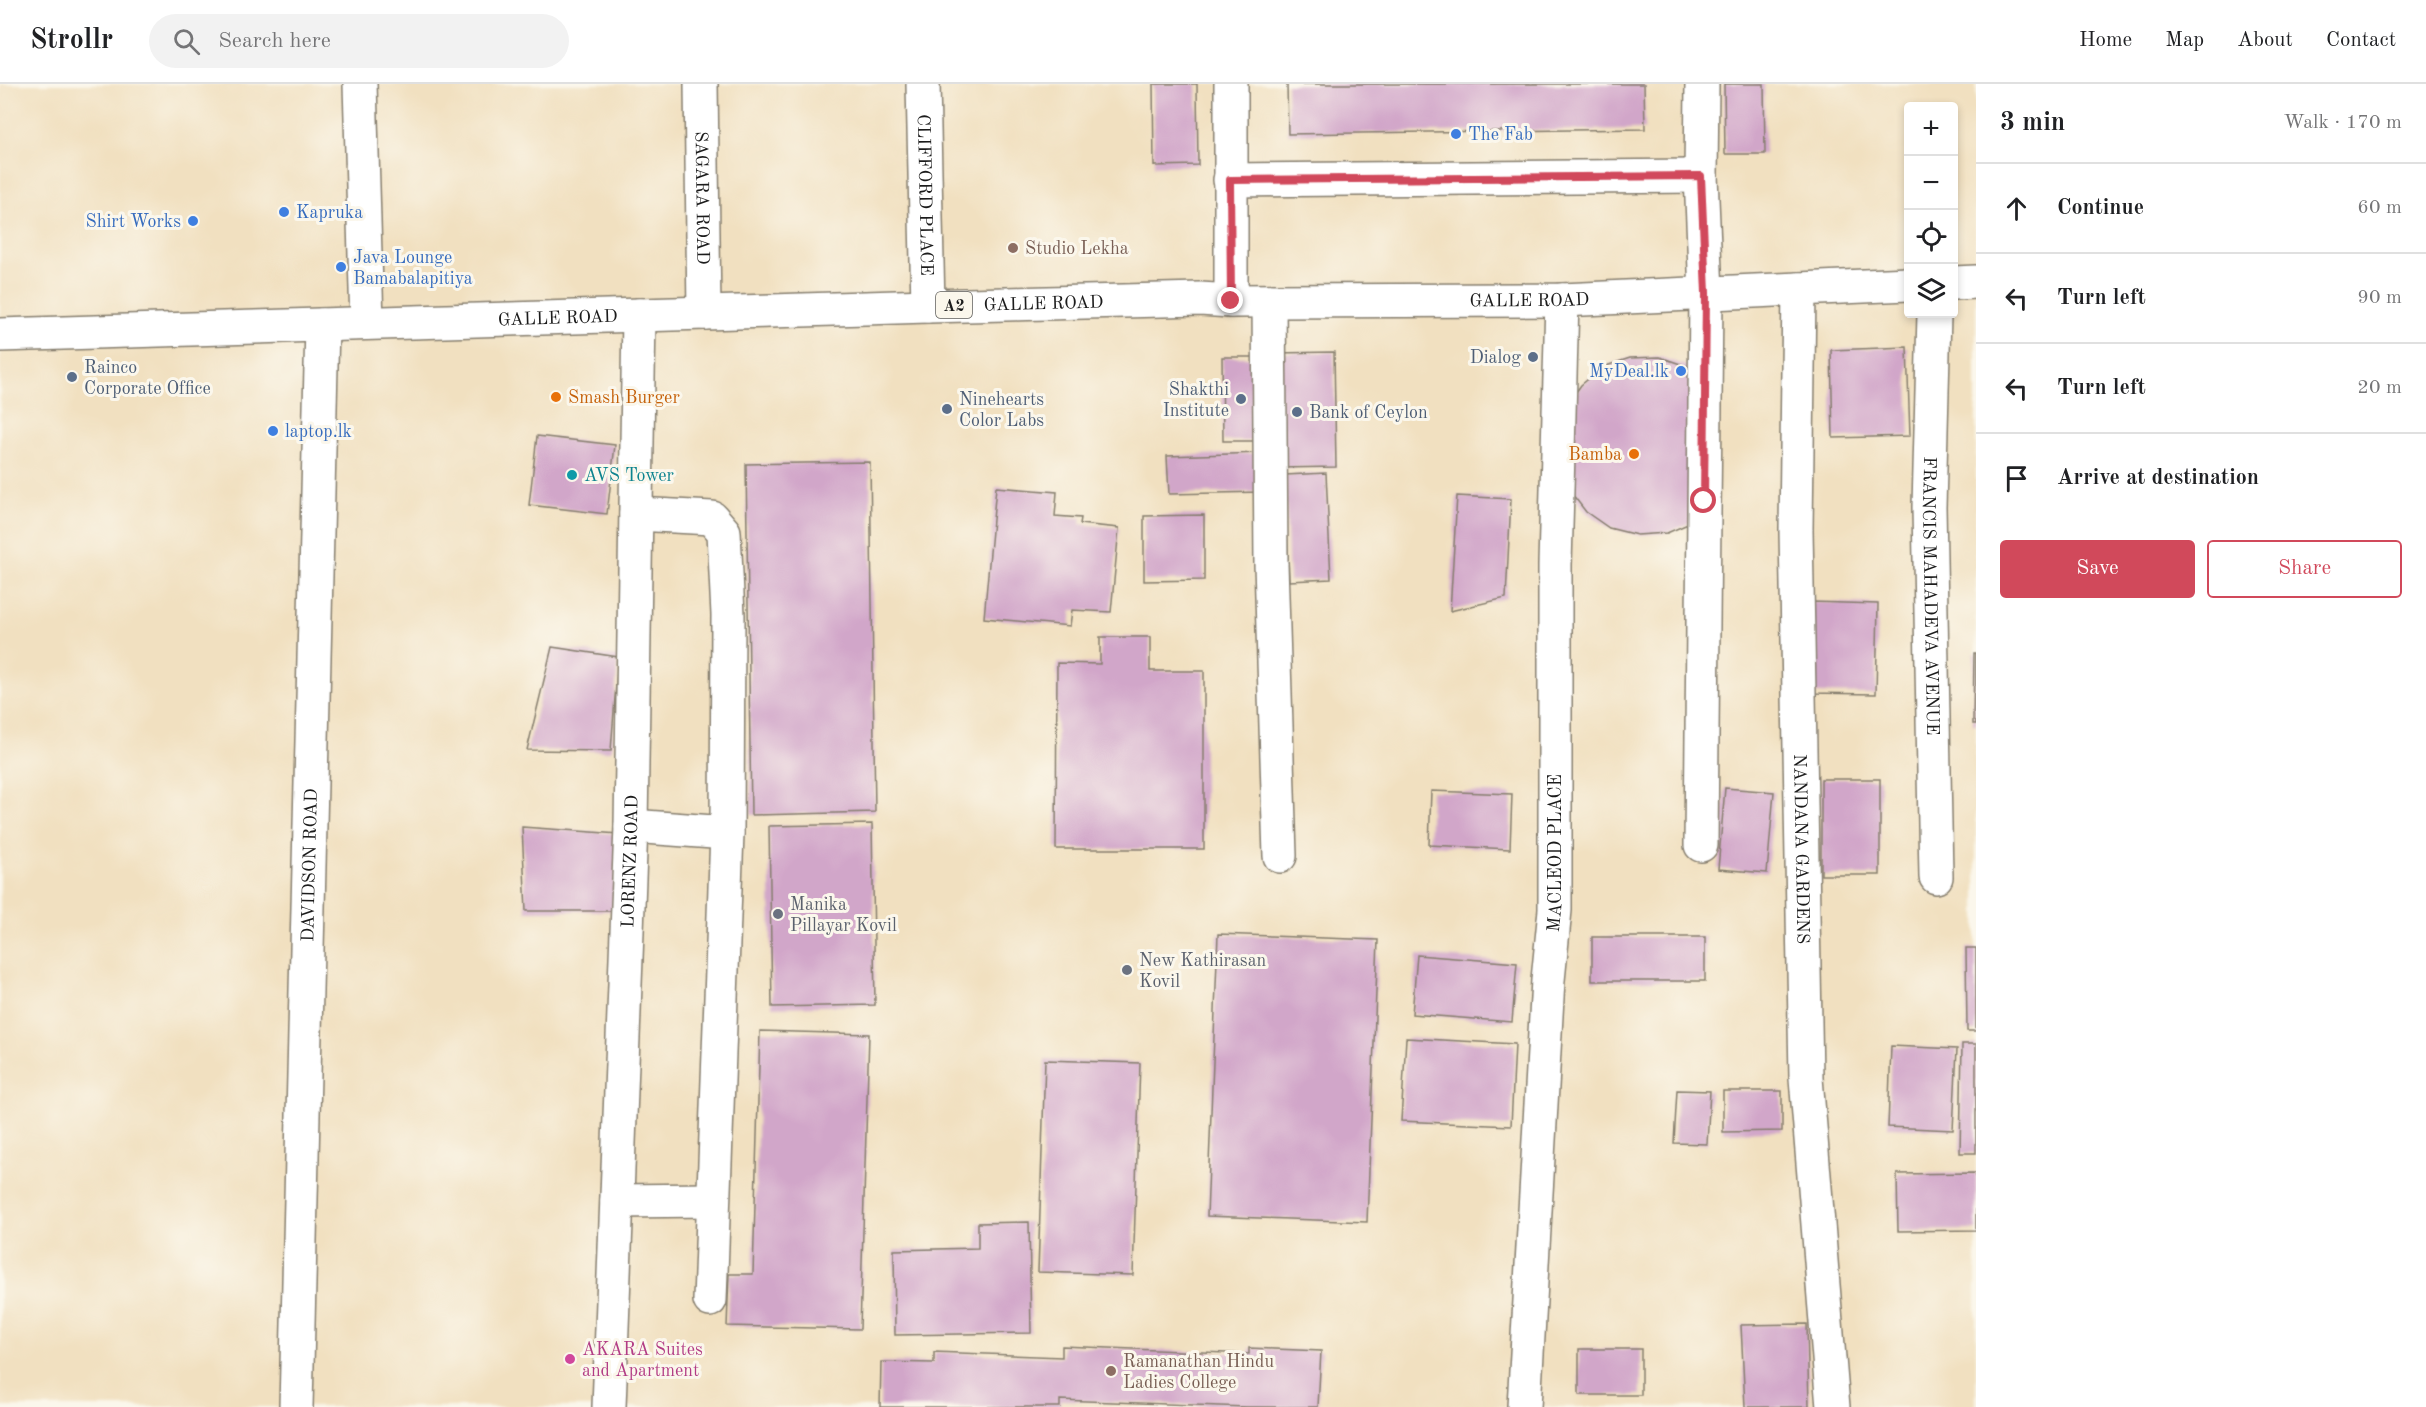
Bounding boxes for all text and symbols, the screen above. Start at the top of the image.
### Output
search box [149,14,569,68]
icon: search [170,25,203,58]
text: Strollr [30,27,113,55]
text: Search here [218,30,331,52]
text: Home [2079,30,2132,51]
text: Map [2165,30,2204,51]
text: About [2237,30,2293,51]
text: Contact [2326,30,2396,51]
map controls [1904,102,1958,318]
button: + [1904,102,1958,156]
text: 3 min [2000,110,2065,136]
text: Walk · 170 m [2283,113,2402,133]
street label: CLIFFORD PLACE [914,114,935,276]
place label: The Fab [1468,126,1533,144]
marker: The Fab [1449,127,1463,141]
street label: SAGARA ROAD [692,131,711,265]
button: − [1904,156,1958,210]
icon: ahead [2000,192,2033,225]
text: Continue [2057,197,2144,219]
text: 60 m [2357,198,2402,218]
place label: Kapruka [296,204,363,222]
marker: Kapruka [277,205,291,219]
button: locate [1904,210,1958,264]
place label: Shirt Works [85,213,181,231]
marker: Shirt Works [186,214,200,228]
place label: Studio Lekha [1025,240,1129,258]
marker: Studio Lekha [1006,241,1020,255]
place label: Java Lounge Bamabalapitiya [353,249,473,288]
marker: Java Lounge Bamabalapitiya [334,260,348,274]
button: layers [1904,264,1958,318]
icon: left [2000,282,2033,315]
route end [1217,287,1243,313]
text: Turn left [2057,287,2146,309]
text: 90 m [2357,288,2402,308]
street label: GALLE ROAD [1469,291,1590,310]
road number: A2 [936,292,972,318]
street label: GALLE ROAD [983,293,1104,315]
street label: GALLE ROAD [498,308,618,329]
place label: Dialog [1470,349,1521,367]
marker: Dialog [1526,350,1540,364]
place label: Rainco Corporate Office [84,359,211,398]
place label: MyDeal.lk [1589,363,1669,381]
marker: MyDeal.lk [1674,364,1688,378]
marker: Rainco Corporate Office [65,370,79,384]
icon: left [2000,372,2033,405]
text: Turn left [2057,377,2146,399]
text: 20 m [2357,378,2402,398]
place label: Shakthi Institute [1163,381,1229,420]
place label: Smash Burger [568,389,680,407]
marker: Smash Burger [549,390,563,404]
place label: Ninehearts Color Labs [959,391,1044,430]
marker: Shakthi Institute [1234,392,1248,406]
marker: Ninehearts Color Labs [940,402,954,416]
place label: Bank of Ceylon [1309,404,1428,422]
marker: Bank of Ceylon [1290,405,1304,419]
place label: laptop.lk [285,423,352,441]
marker: laptop.lk [266,424,280,438]
place label: Bamba [1568,446,1622,464]
marker: Bamba [1627,447,1641,461]
street label: FRANCIS MAHADEVA AVENUE [1919,456,1941,736]
icon: arrive [2000,462,2033,495]
place label: AVS Tower [584,467,675,485]
text: Arrive at destination [2057,467,2259,489]
marker: AVS Tower [565,468,579,482]
route start [1690,487,1716,513]
button: Save [2000,540,2195,598]
button: Share [2207,540,2402,598]
street label: NANDANA GARDENS [1790,754,1812,944]
street label: MACLEOD PLACE [1545,774,1566,933]
street label: DAVIDSON ROAD [299,788,321,942]
street label: LORENZ ROAD [619,795,641,928]
place label: Manika Pillayar Kovil [790,896,897,935]
marker: Manika Pillayar Kovil [771,907,785,921]
place label: New Kathirasan Kovil [1139,952,1267,991]
marker: New Kathirasan Kovil [1120,963,1134,977]
place label: AKARA Suites and Apartment [582,1341,703,1380]
marker: AKARA Suites and Apartment [563,1352,577,1366]
place label: Ramanathan Hindu Ladies College [1123,1353,1274,1392]
marker: Ramanathan Hindu Ladies College [1104,1364,1118,1378]

